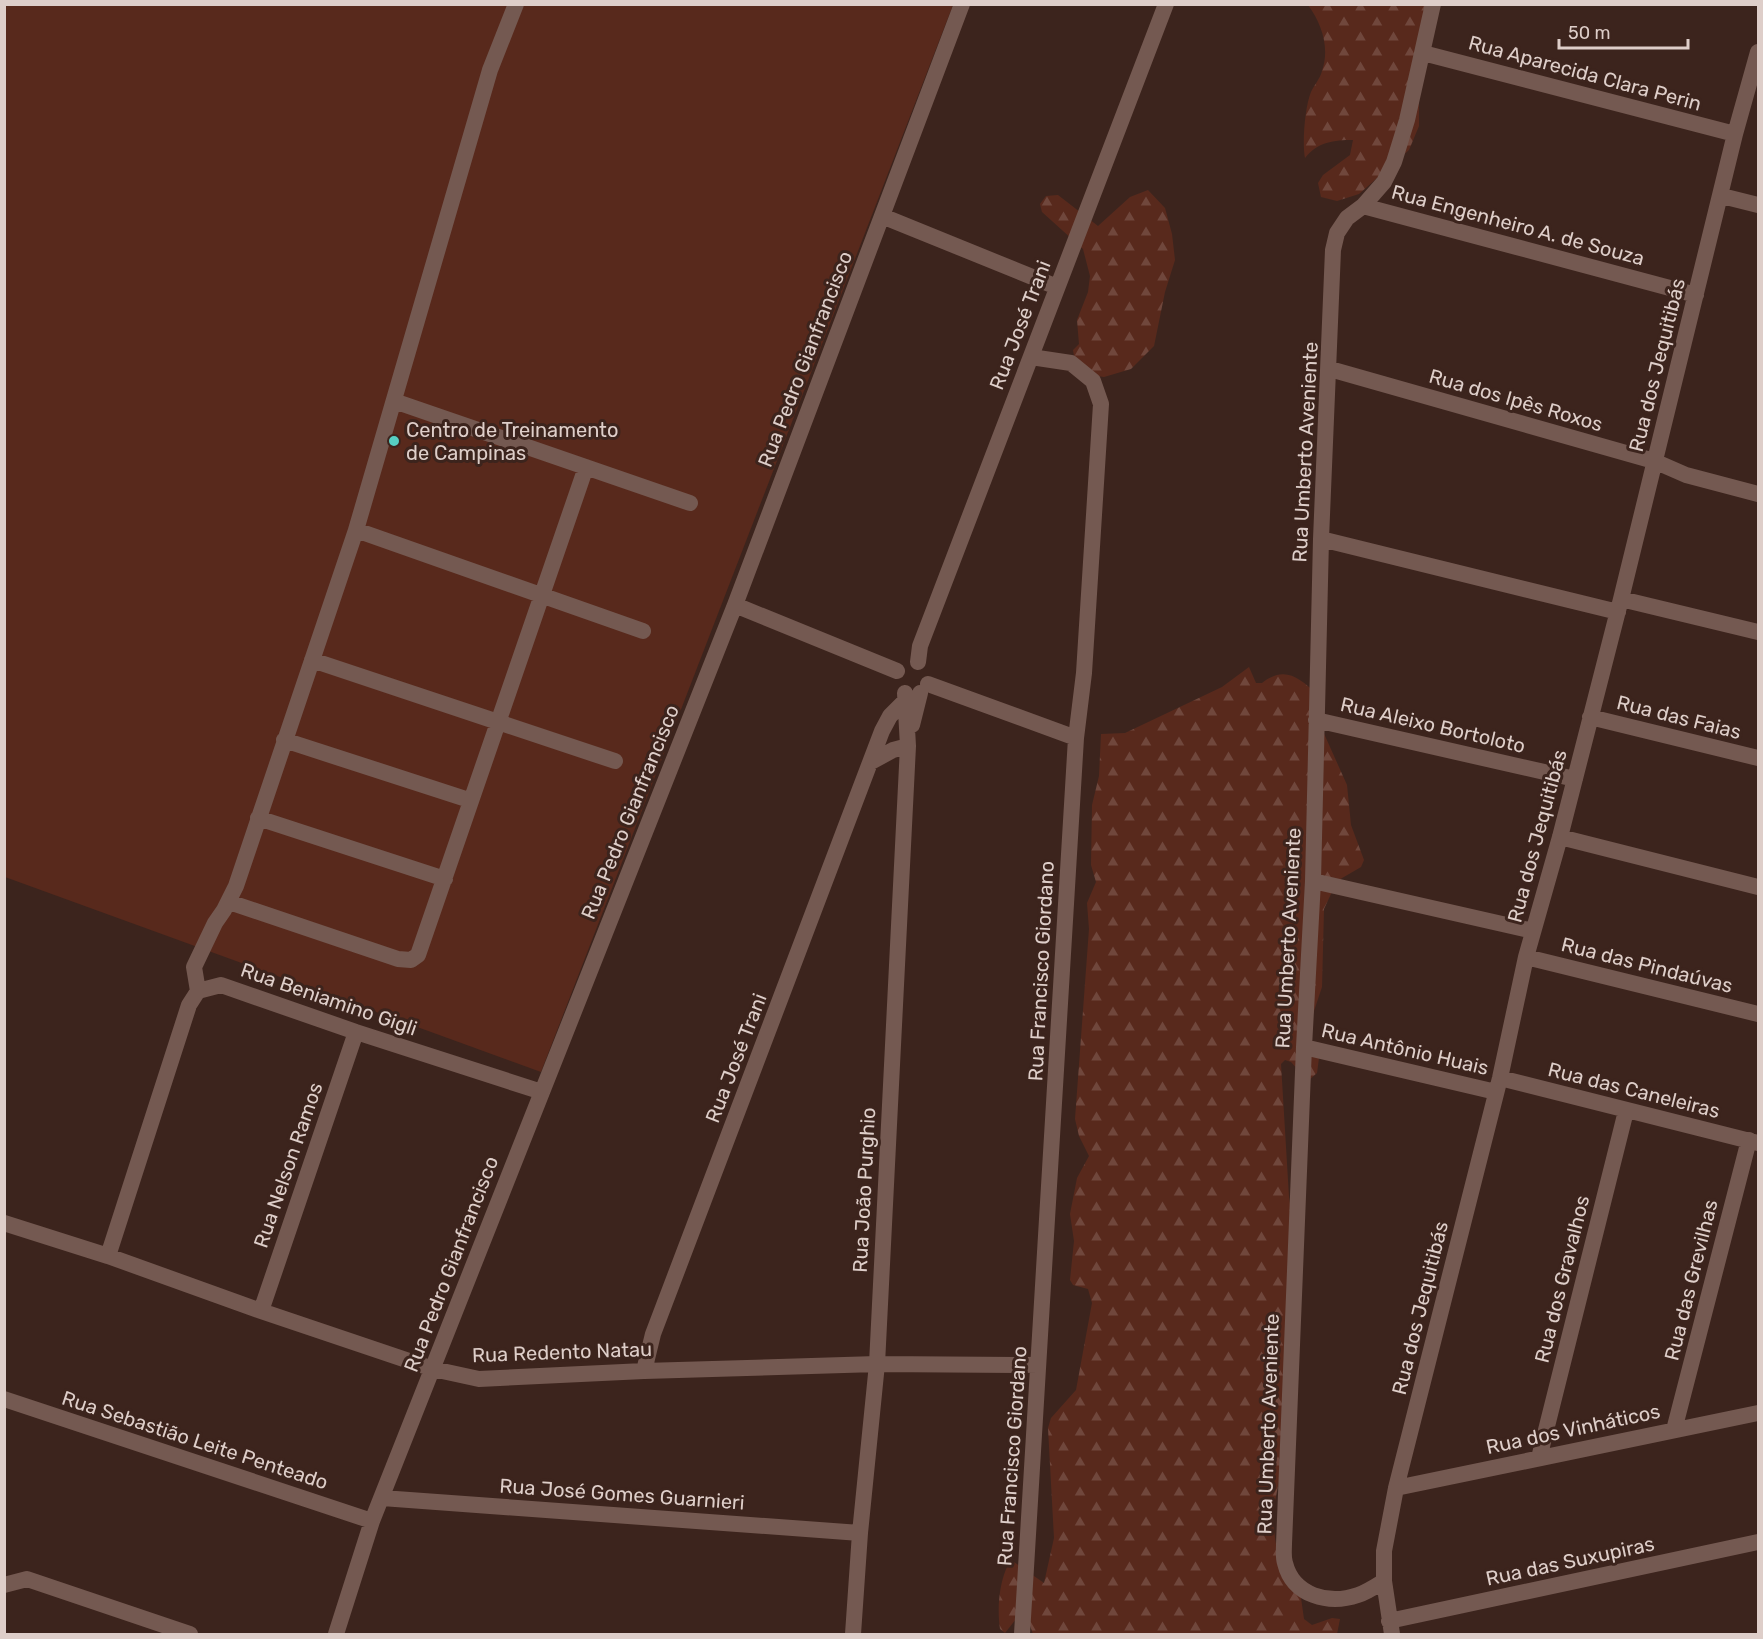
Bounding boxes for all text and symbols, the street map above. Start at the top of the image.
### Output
scale bar [1559,12,1688,50]
text: 50 m [1568,22,1611,44]
street label: Rua Aparecida Clara Perin [1466,30,1704,116]
street label: Rua Engenheiro A. de Souza [1389,180,1647,270]
street label: Rua Pedro Gianfrancisco [753,248,857,470]
street label: Rua José Trani [984,257,1056,393]
street label: Rua dos Jequitibás [1624,276,1690,454]
street label: Rua Umberto Aveniente [1287,341,1323,563]
street label: Rua dos Ipês Roxos [1426,364,1606,436]
place label: Centro de Treinamento de Campinas [406,418,618,465]
marker: Centro de Treinamento de Campinas [387,434,401,448]
street label: Rua das Faias [1614,690,1744,744]
street label: Rua Aleixo Bortoloto [1338,692,1528,758]
street label: Rua Pedro Gianfrancisco [576,701,684,923]
street label: Rua dos Jequitibás [1502,747,1572,925]
street label: Rua Umberto Aveniente [1270,827,1306,1049]
street label: Rua Francisco Giordano [1023,860,1059,1082]
street label: Rua das Pindaúvas [1559,932,1735,998]
street label: Rua Beniamino Gigli [238,958,420,1040]
street label: Rua José Trani [700,990,772,1126]
street label: Rua Antônio Huais [1319,1018,1491,1080]
street label: Rua das Caneleiras [1546,1057,1722,1123]
street label: Rua Nelson Ramos [248,1079,328,1251]
street label: Rua João Purghio [848,1107,880,1273]
street label: Rua Pedro Gianfrancisco [399,1153,503,1375]
street label: Rua dos Gravalhos [1530,1193,1594,1365]
street label: Rua das Grevilhas [1659,1197,1723,1363]
street label: Rua dos Jequitibás [1387,1219,1453,1397]
street label: Rua Umberto Aveniente [1252,1313,1284,1535]
street label: Rua Redento Natau [471,1337,653,1367]
street label: Rua Francisco Giordano [992,1345,1032,1567]
street label: Rua Sebastião Leite Penteado [59,1386,331,1494]
street label: Rua dos Vinháticos [1484,1399,1662,1459]
street label: Rua José Gomes Guarnieri [499,1473,745,1515]
street label: Rua das Suxupiras [1483,1531,1657,1591]

